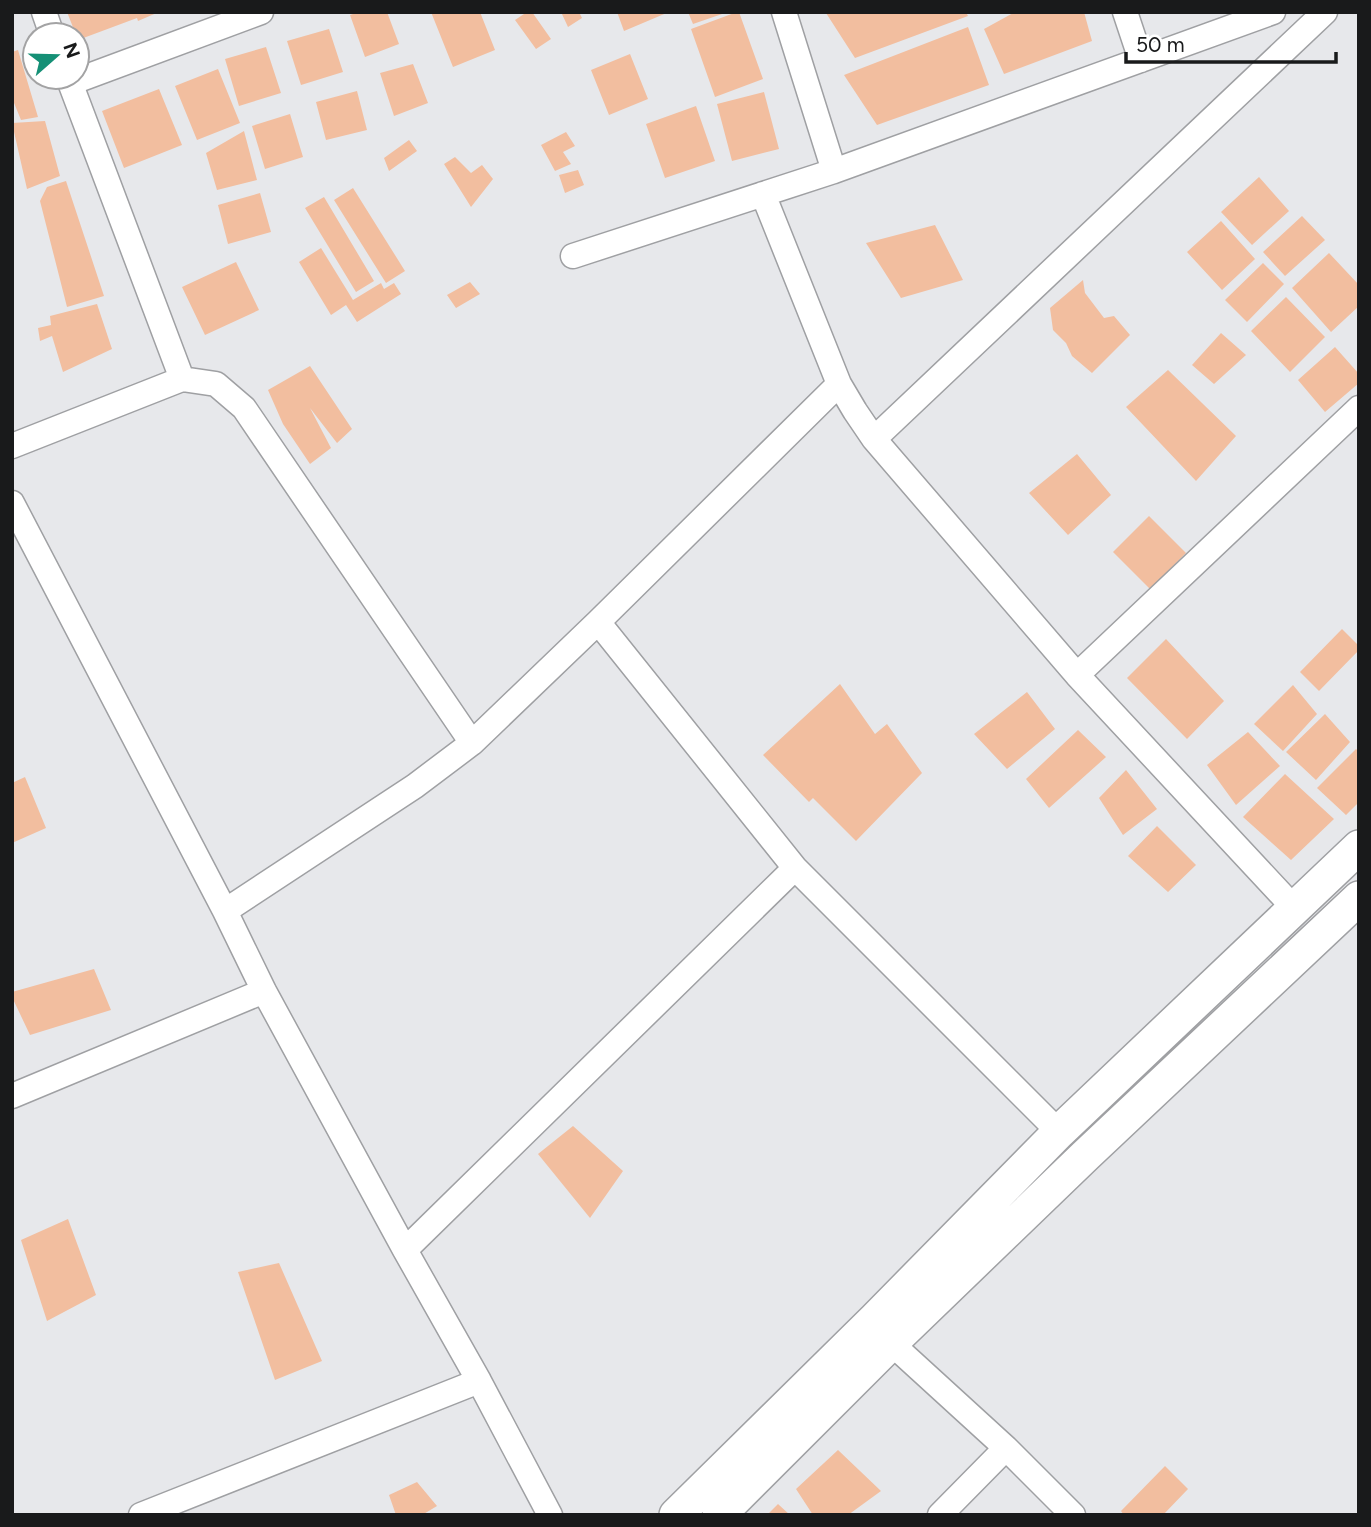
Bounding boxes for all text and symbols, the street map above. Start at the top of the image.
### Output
north arrow [21,21,91,91]
scale bar [1126,21,1336,65]
text: 50 m [1136,32,1185,57]
text: N [58,40,85,61]

